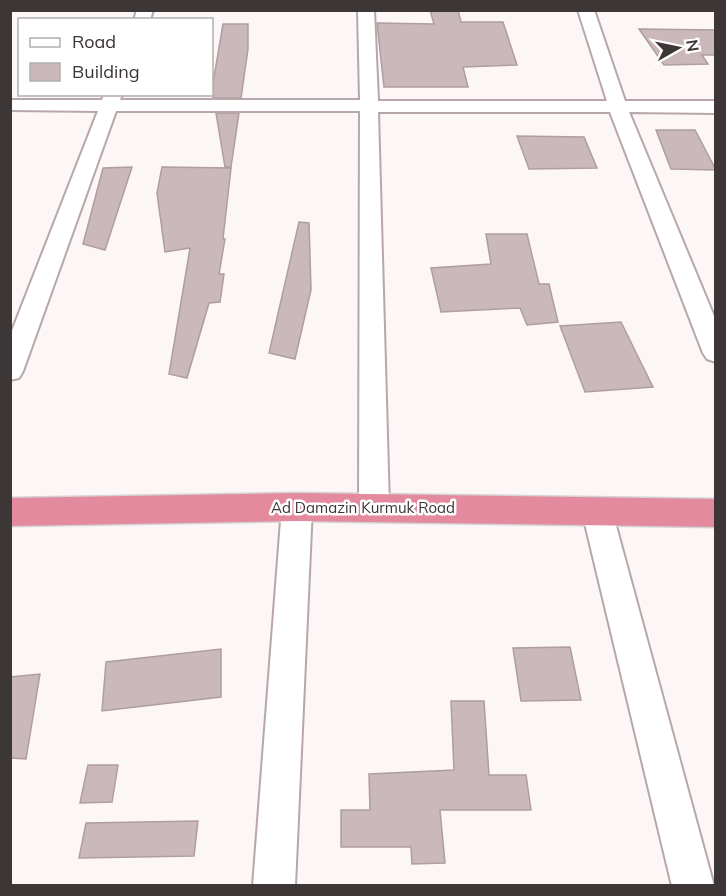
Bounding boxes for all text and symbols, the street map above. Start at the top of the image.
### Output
legend [18,18,213,96]
north arrow [648,18,708,78]
text: Road [72,30,116,53]
text: N [682,38,704,53]
text: Building [72,60,140,83]
street label: Ad Damazin Kurmuk Road [271,498,455,517]

